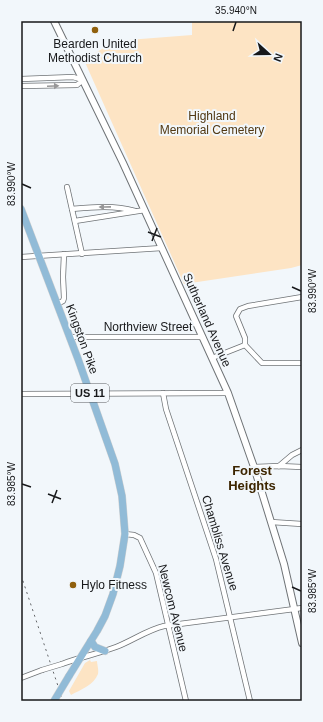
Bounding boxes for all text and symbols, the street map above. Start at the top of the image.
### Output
text: 35.940°N [215,5,257,16]
marker: Bearden United Methodist Church [90,25,100,35]
north arrow [249,34,289,74]
place label: Bearden United Methodist Church [48,37,142,65]
text: N [271,52,285,63]
one-way arrow [47,82,59,89]
park label: Highland Memorial Cemetery [160,109,264,137]
text: 83.990°W [6,161,17,206]
one-way arrow [98,204,111,210]
text: 83.990°W [307,268,318,313]
street label: Sutherland Avenue [180,271,234,369]
street label: Kingston Pike [63,302,101,376]
street label: Northview Street [104,320,193,334]
road number: US 11 [71,384,109,402]
text: 83.985°W [6,461,17,506]
district label: Forest Heights [228,463,276,493]
street label: Chambliss Avenue [199,494,241,593]
street label: Newcom Avenue [155,563,191,654]
text: 83.985°W [307,568,318,613]
place label: Hylo Fitness [81,578,147,592]
marker: Hylo Fitness [68,580,78,590]

